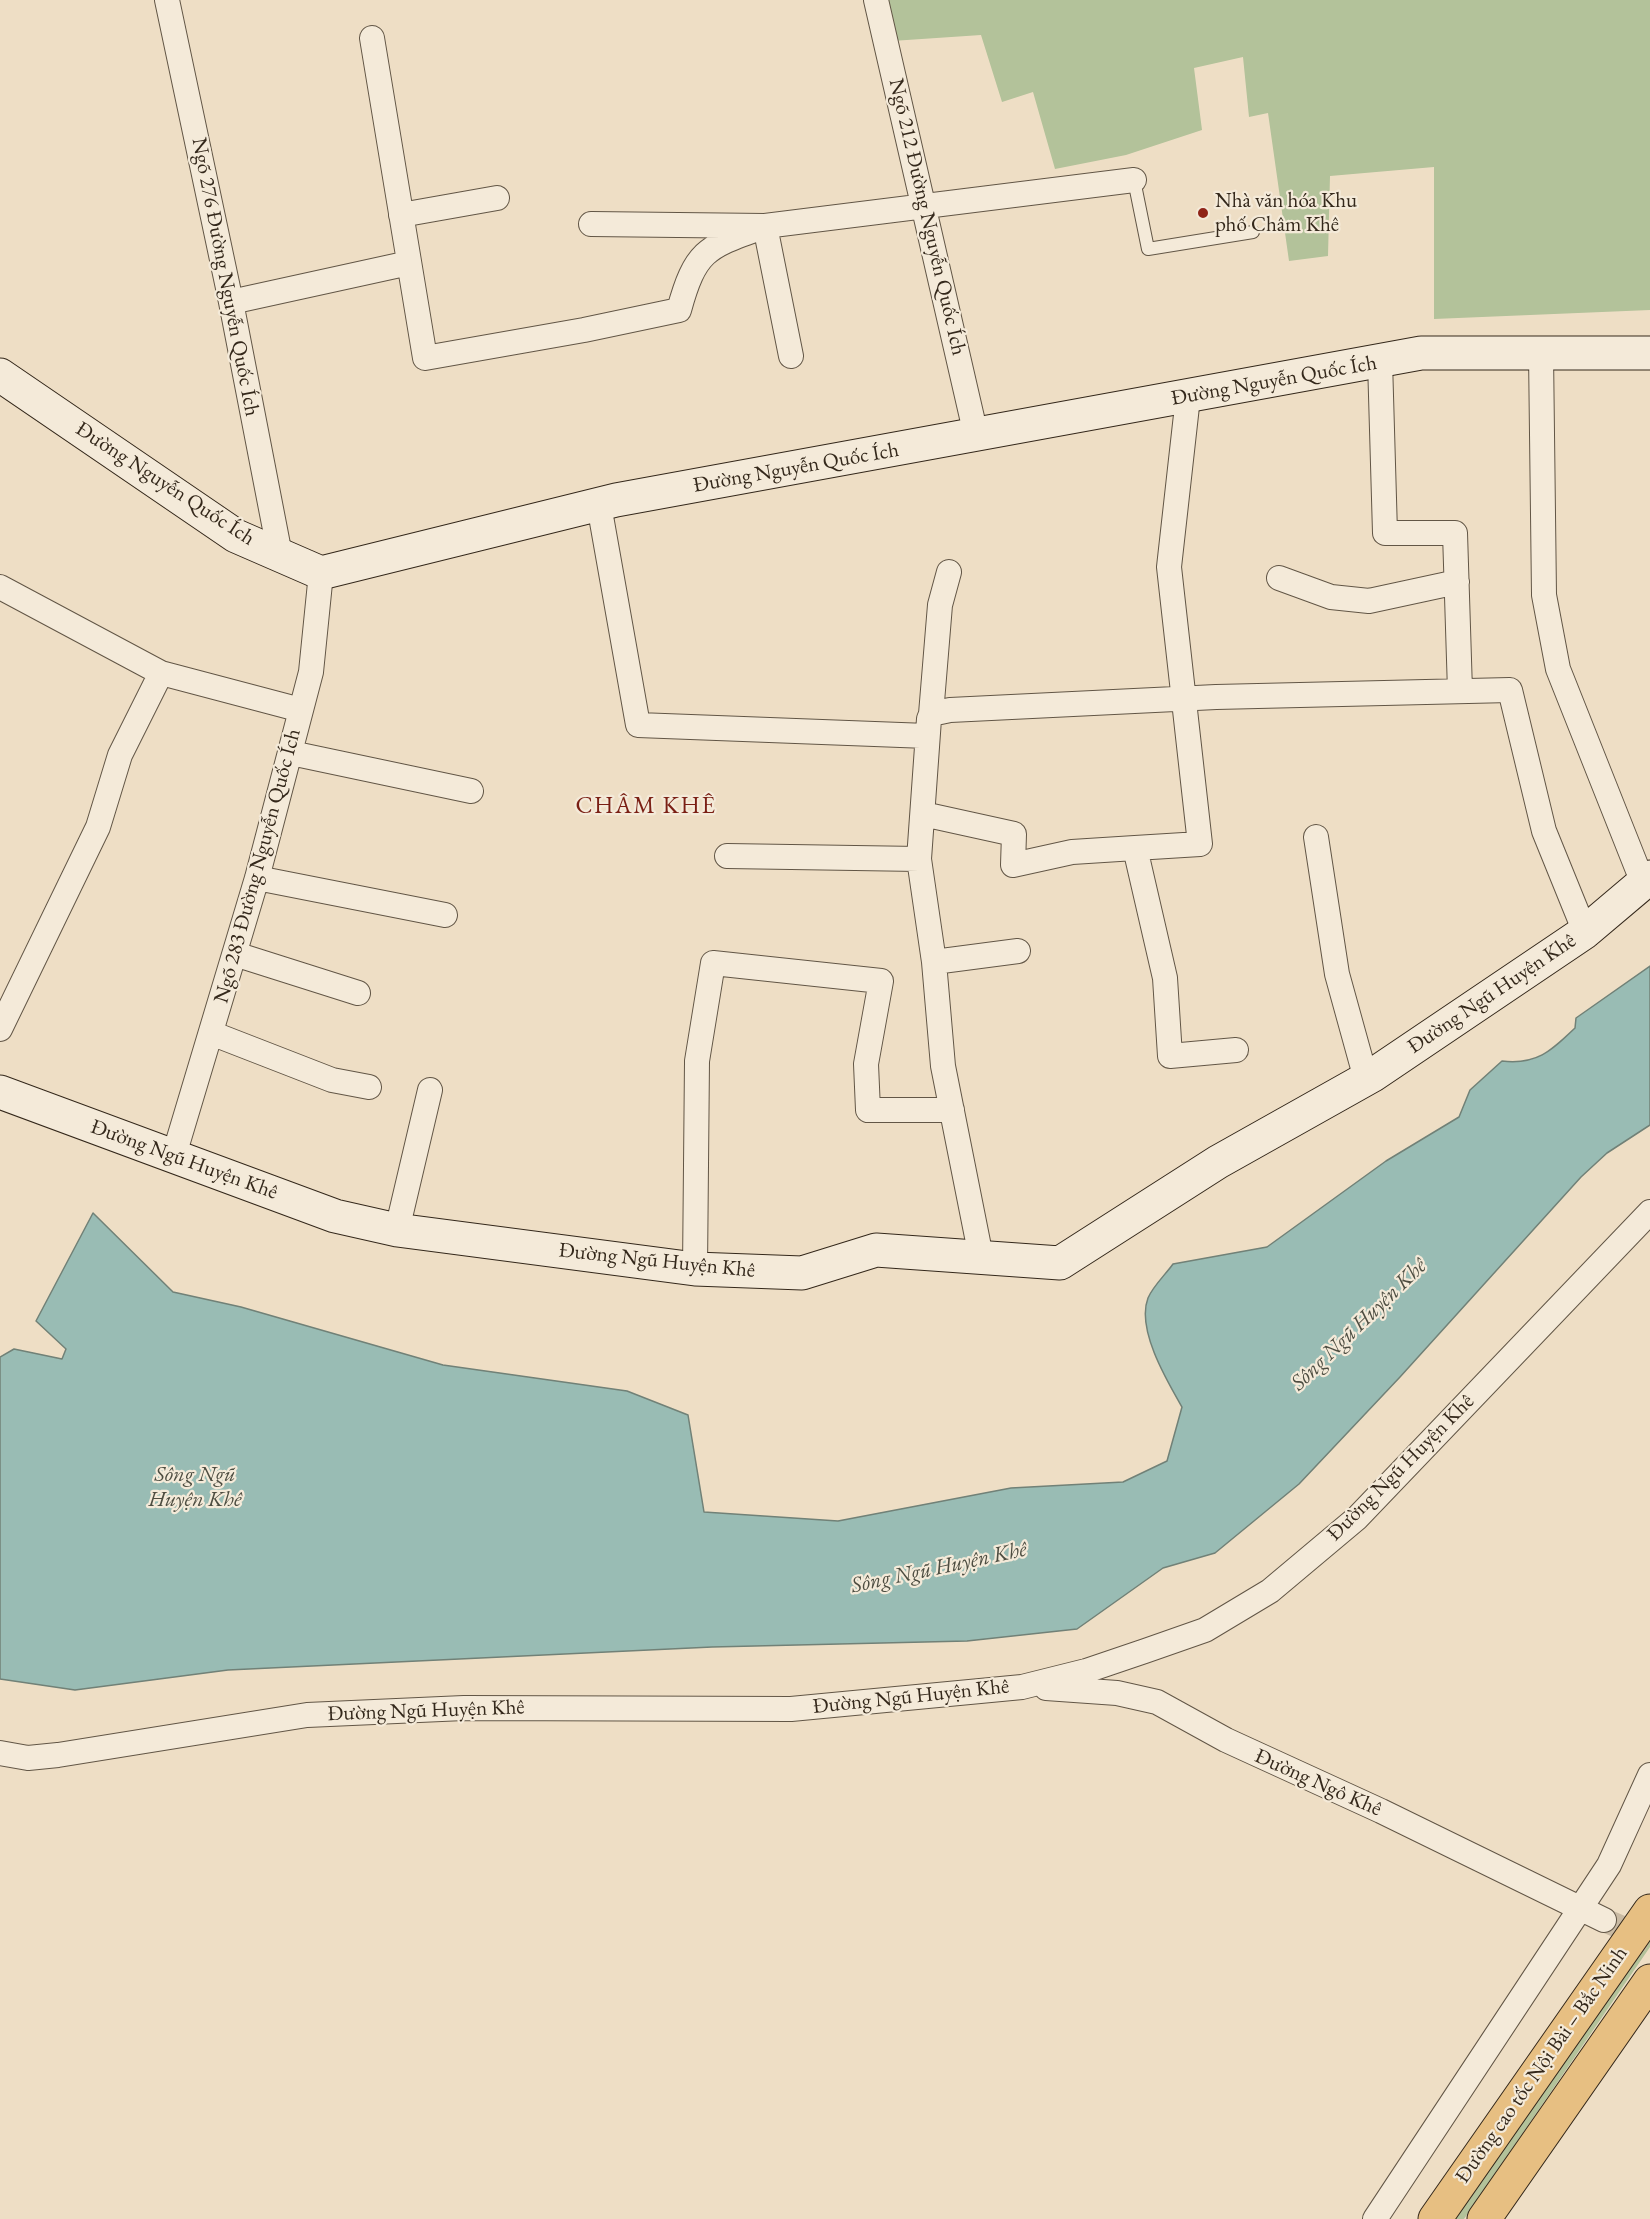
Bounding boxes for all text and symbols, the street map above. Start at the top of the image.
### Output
street label: Ngõ 212 Đường Nguyễn Quốc Ích [883,76,971,358]
street label: Ngõ 276 Đường Nguyễn Quốc Ích [186,136,264,418]
place label: Nhà văn hóa Khu phố Châm Khê [1215,188,1357,238]
marker: Nhà văn hóa Khu phố Châm Khê [1196,206,1210,220]
street label: Đường Nguyễn Quốc Ích [1169,350,1379,412]
street label: Đường Nguyễn Quốc Ích [71,417,259,551]
street label: Đường Nguyễn Quốc Ích [691,437,901,499]
street label: Ngõ 283 Đường Nguyễn Quốc Ích [209,726,307,1006]
district label: CHÂM KHÊ [576,792,716,820]
street label: Đường Ngũ Huyện Khê [1403,928,1581,1060]
street label: Đường Ngũ Huyện Khê [87,1114,281,1206]
street label: Đường Ngũ Huyện Khê [558,1238,756,1284]
water label: Sông Ngũ Huyện Khê [1286,1253,1432,1397]
street label: Đường Ngũ Huyện Khê [1322,1389,1480,1547]
water label: Sông Ngũ Huyện Khê [148,1462,242,1514]
water label: Sông Ngũ Huyện Khê [849,1537,1029,1599]
street label: Đường Ngũ Huyện Khê [812,1674,1010,1720]
street label: Đường Ngũ Huyện Khê [327,1695,525,1727]
street label: Đường Ngô Khê [1251,1744,1385,1822]
street label: Đường cao tốc Nội Bài – Bắc Ninh [1451,1942,1633,2188]

